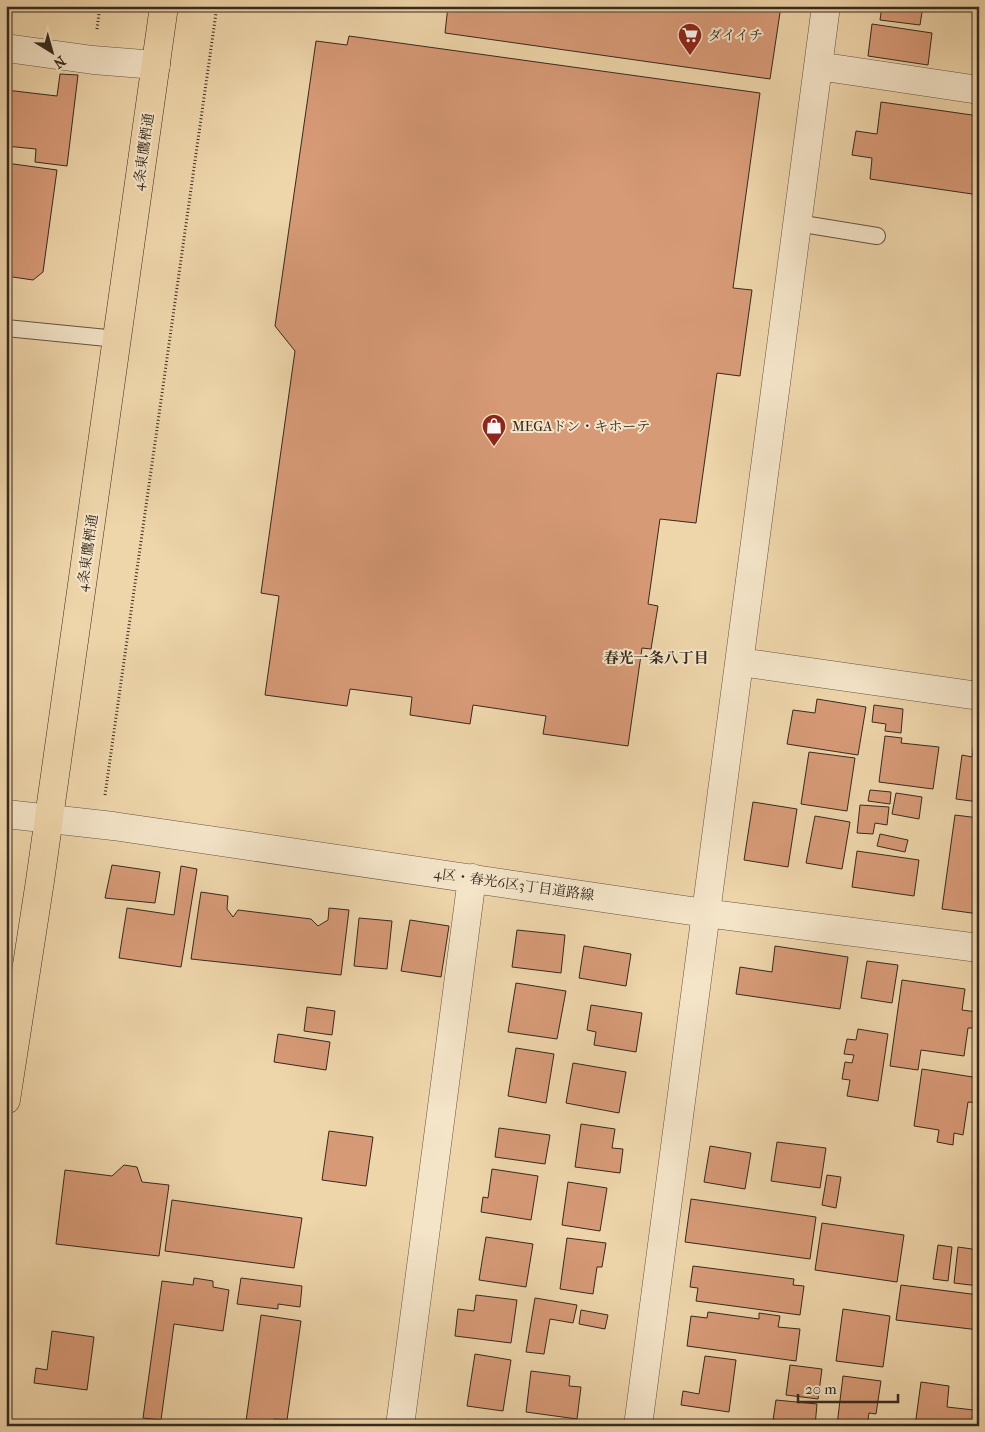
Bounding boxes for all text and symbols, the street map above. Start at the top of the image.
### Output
supermarket icon: ダイイチ [677,22,703,56]
place label: ダイイチ [708,27,763,44]
north arrow [28,28,78,78]
text: N [50,52,69,72]
street label: 4条東鷹栖通 [130,112,157,192]
shop icon: MEGAドン・キホーテ [481,413,507,447]
place label: MEGAドン・キホーテ [512,418,650,435]
street label: 4条東鷹栖通 [74,513,101,593]
district label: 春光一条八丁目 [603,649,709,667]
street label: 4区・春光6区3丁目道路線 [433,865,595,904]
scale bar [798,1372,898,1404]
text: 20 m [805,1380,837,1398]

